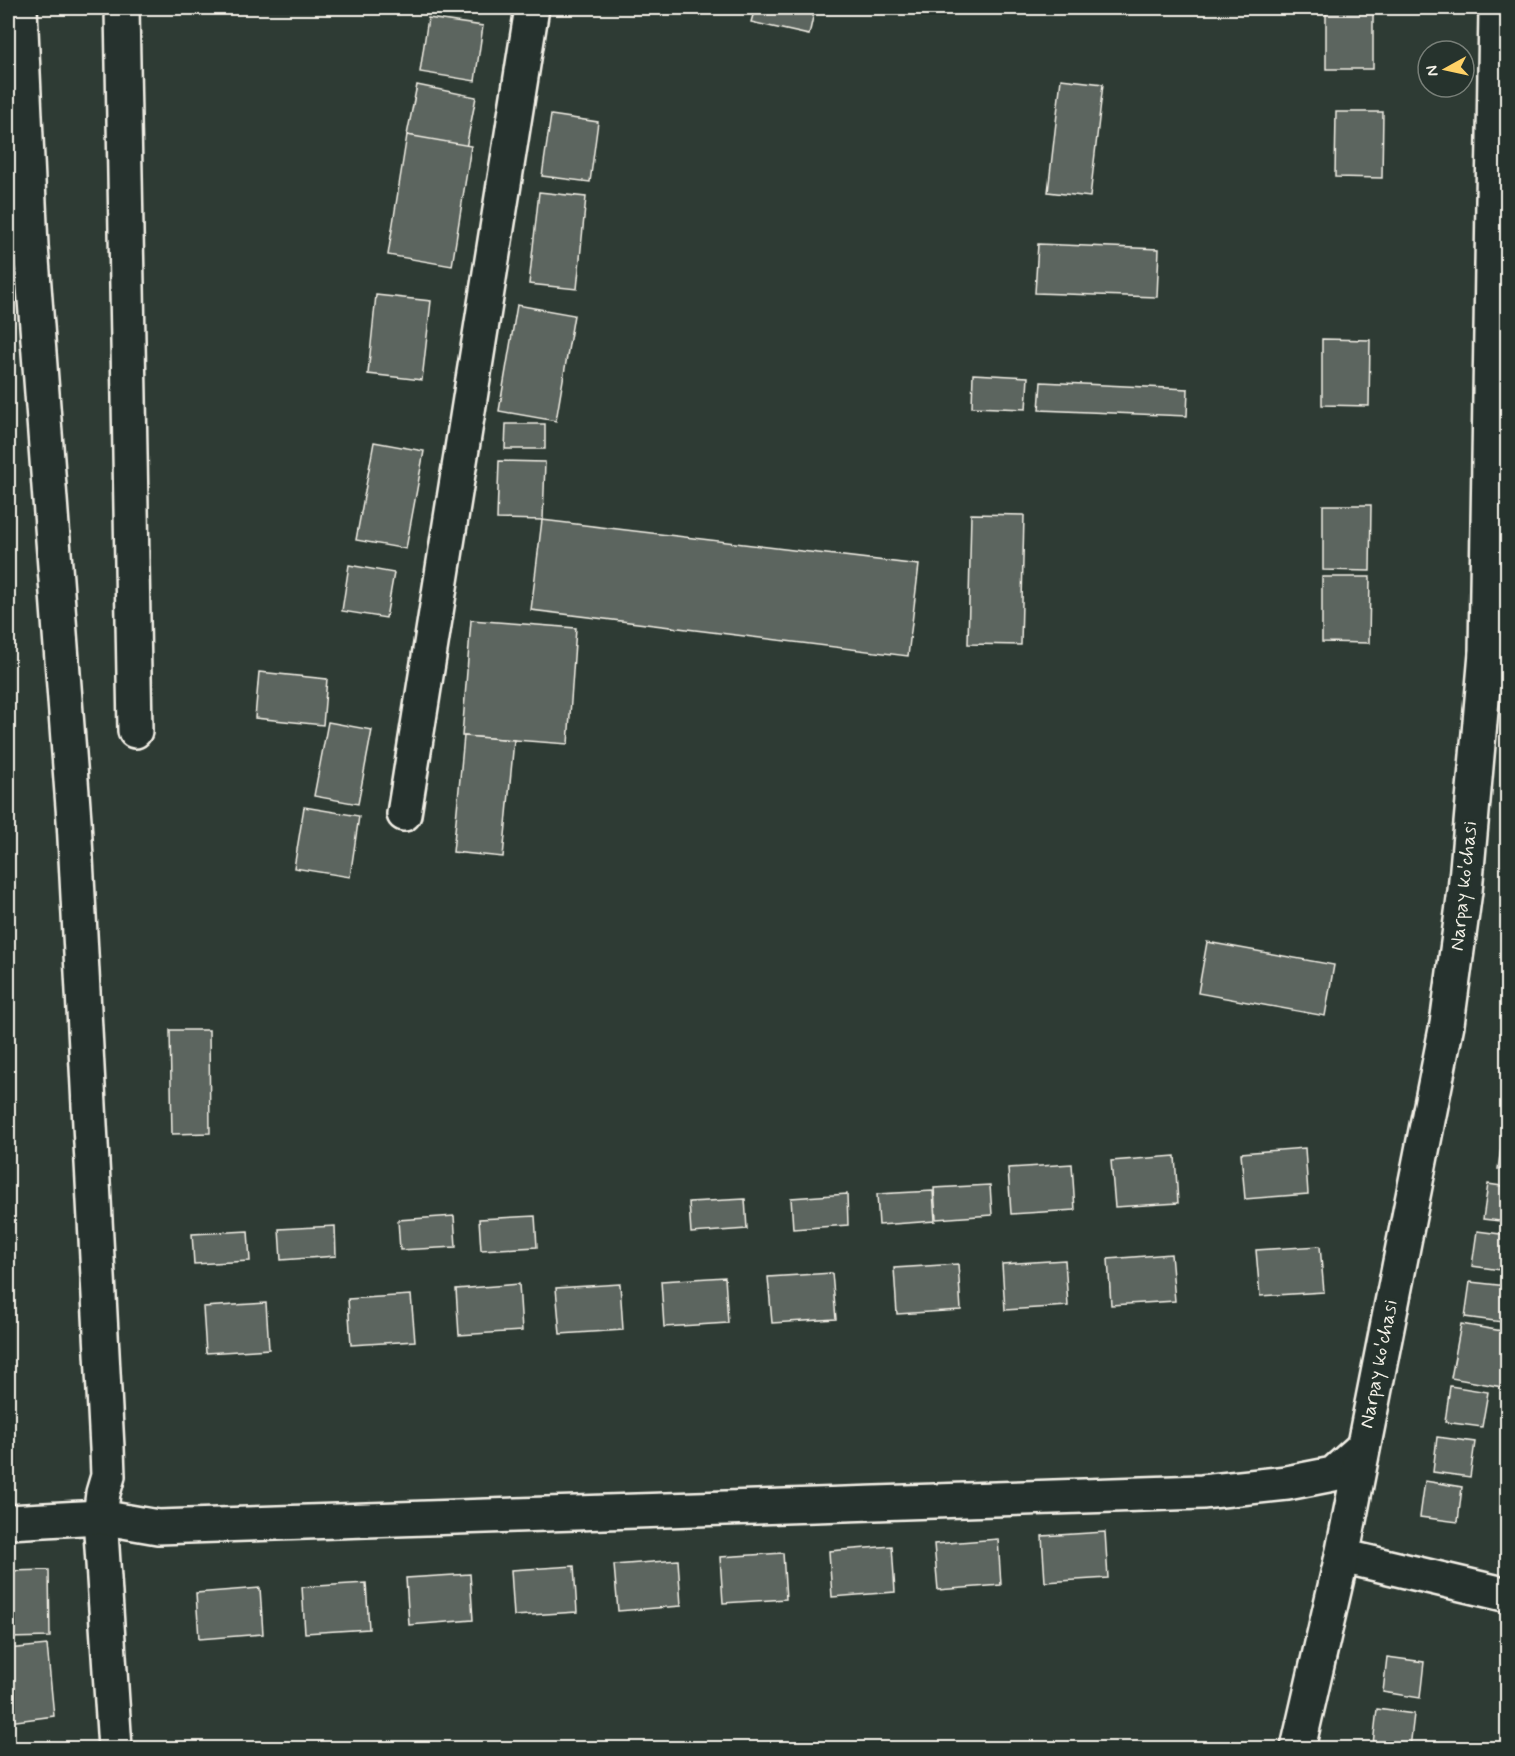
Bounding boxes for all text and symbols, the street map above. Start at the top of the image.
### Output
north arrow [1416,39,1476,99]
text: N [1421,64,1444,78]
street label: Narpay ko'chasi [1444,820,1484,952]
street label: Narpay ko'chasi [1353,1297,1405,1431]

